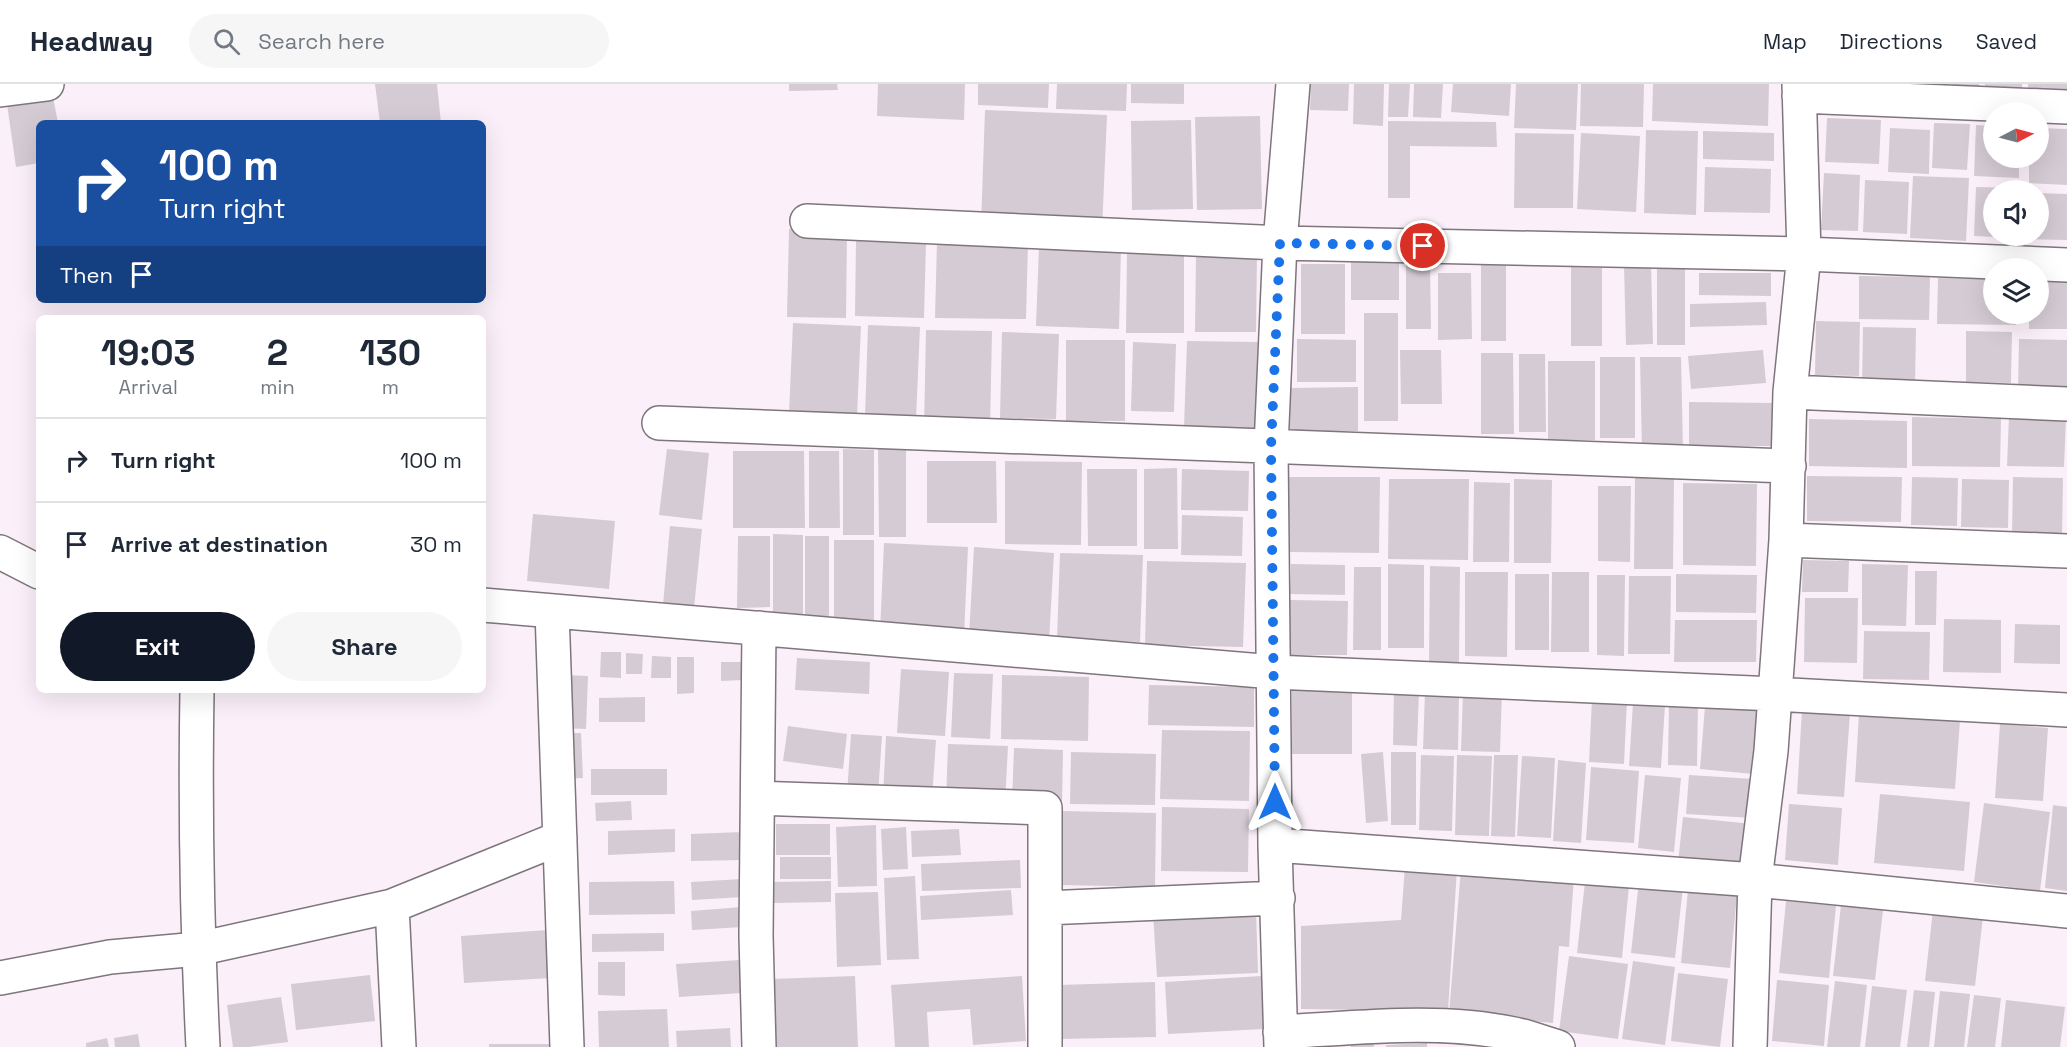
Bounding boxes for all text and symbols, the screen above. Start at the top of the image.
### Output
search box [189,14,609,68]
text: Headway [30,23,153,59]
icon: search [210,25,243,58]
text: Search here [258,27,385,55]
text: Map [1763,28,1807,55]
text: Directions [1840,28,1943,55]
text: Saved [1976,28,2037,55]
north arrow [1983,102,2049,168]
map controls [1983,102,2049,324]
text: 100 m [159,139,279,192]
icon: right [60,144,138,222]
button: sound [1983,180,2049,246]
text: Turn right [159,191,286,226]
pin [1397,220,1448,271]
icon: arrive [1406,229,1439,262]
icon: arrive [125,258,158,291]
button: layers [1983,258,2049,324]
text: Then [60,261,113,289]
text: 19:03 [101,330,195,376]
text: 2 [267,330,288,376]
text: 130 [360,330,421,376]
text: Arrival [118,374,178,400]
text: min [260,374,295,400]
text: m [382,374,399,400]
icon: right [60,444,93,477]
text: Turn right [111,446,216,474]
text: 100 m [400,446,462,474]
icon: arrive [60,528,93,561]
text: Arrive at destination [111,530,328,558]
text: 30 m [410,530,462,558]
button: Exit [60,612,255,681]
button: Share [267,612,462,681]
position arrow [1243,770,1307,834]

